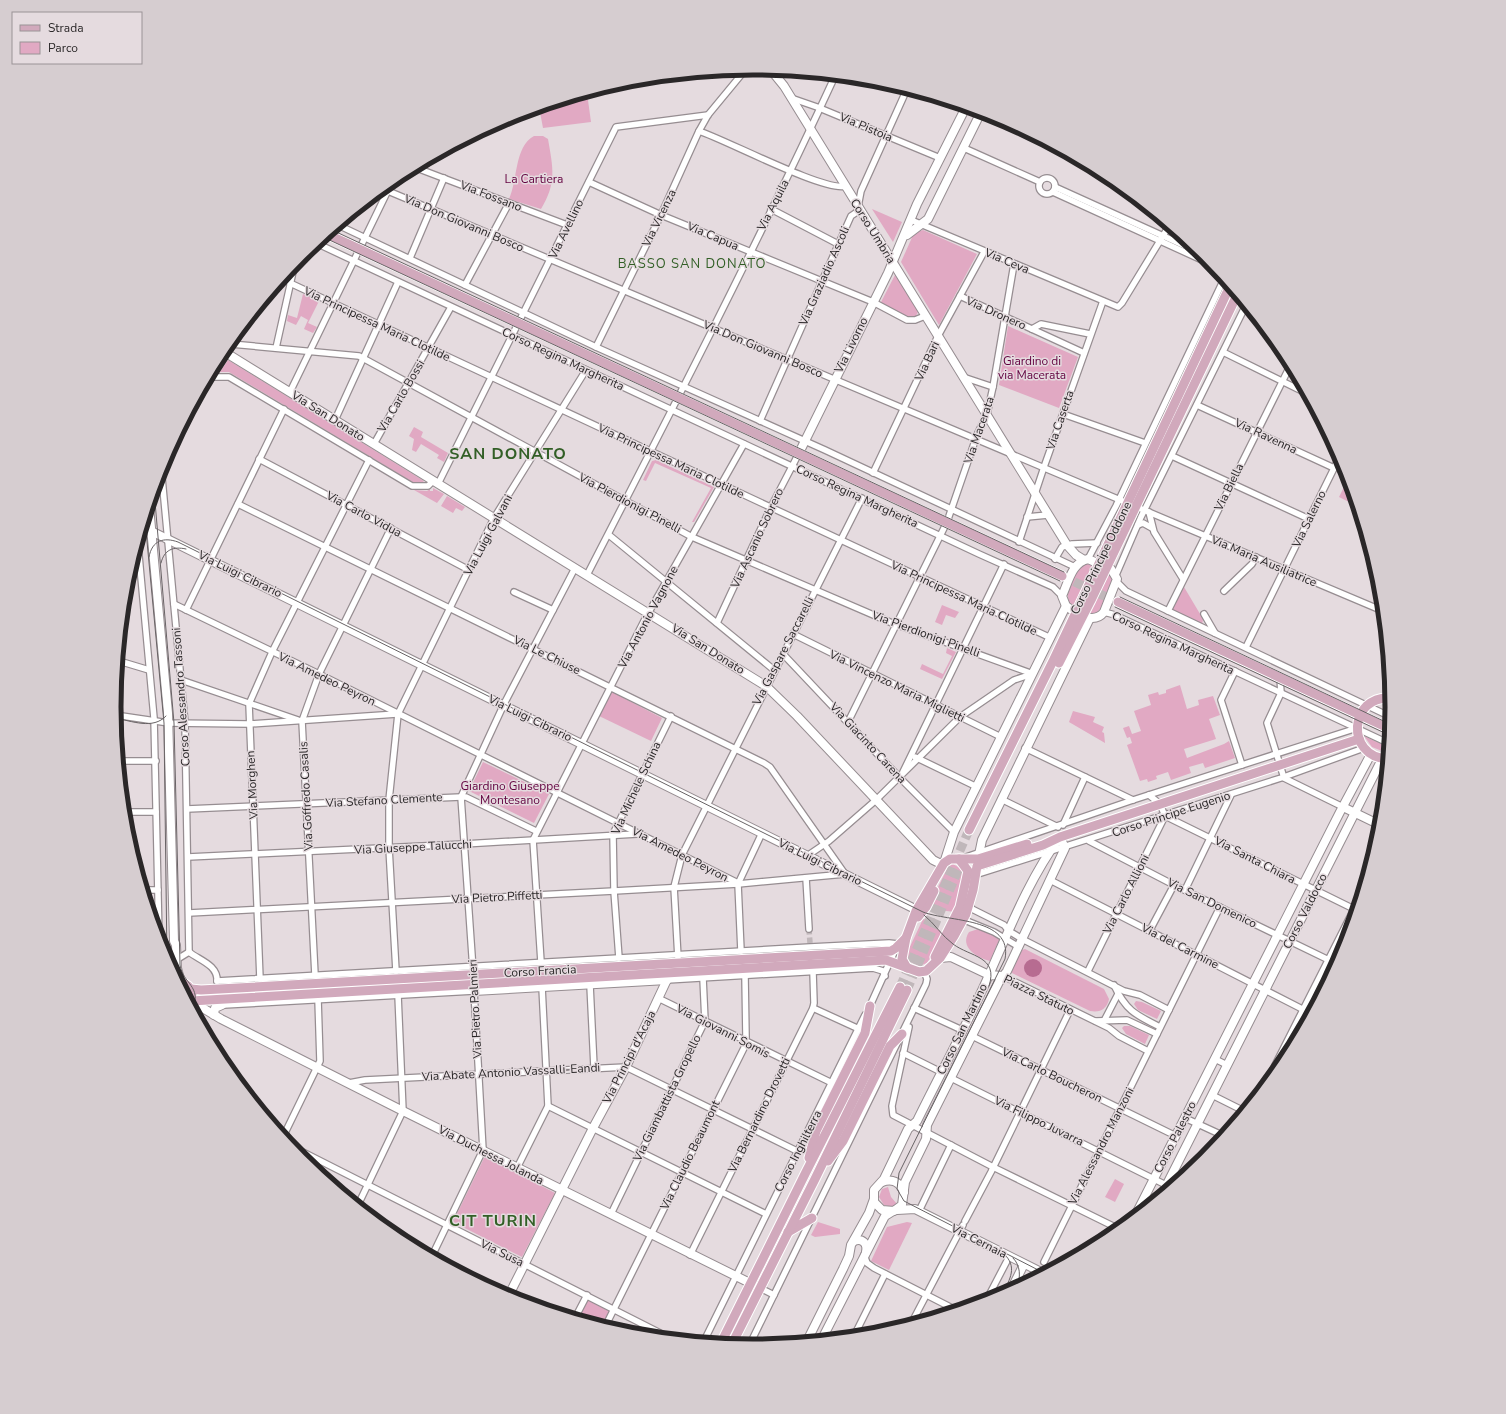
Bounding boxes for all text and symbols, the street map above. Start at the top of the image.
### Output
legend [12,12,142,64]
text: Strada [48,20,84,36]
text: Parco [48,40,78,56]
street label: Via Pistoia [836,108,895,145]
park label: La Cartiera [505,171,563,187]
street label: Via Fossano [457,177,524,215]
street label: Via Aquila [753,177,793,234]
street label: Via Vicenza [638,187,680,250]
street label: Via Don Giovanni Bosco [401,190,527,256]
street label: Via Avellino [544,196,588,263]
street label: Corso Umbria [847,196,899,266]
street label: Via Capua [684,218,741,254]
street label: Via Graziadio Ascoli [795,224,853,329]
street label: Via Ceva [981,244,1032,278]
district label: BASSO SAN DONATO [618,255,766,273]
street label: Via Principessa Maria Clotilde [300,283,453,365]
street label: Via Dronero [962,292,1029,334]
street label: Via Livorno [830,314,872,377]
street label: Via Don Giovanni Bosco [700,316,826,382]
street label: Corso Regina Margherita [499,324,627,394]
street label: Via Bari [910,339,943,384]
park label: Giardino di via Macerata [998,353,1066,383]
street label: Via Carlo Bossi [373,357,428,436]
street label: Via San Donato [287,387,368,445]
street label: Via Caserta [1042,388,1078,453]
street label: Via Macerata [960,394,998,467]
street label: Via Ravenna [1231,414,1300,457]
street label: Via Principessa Maria Clotilde [594,420,747,502]
district label: SAN DONATO [449,443,567,465]
street label: Via Biella [1210,460,1247,514]
street label: Corso Regina Margherita [793,461,921,531]
street label: Via Pierdionigi Pinelli [575,469,684,537]
street label: Via Ascanio Sobrero [726,485,787,592]
street label: Via Carlo Vidua [323,487,405,541]
street label: Via Salerno [1288,487,1330,551]
street label: Via Luigi Galvani [459,492,516,579]
street label: Corso Principe Oddone [1067,499,1135,617]
street label: Via Maria Ausiliatrice [1208,531,1319,591]
street label: Via Luigi Cibrario [194,546,285,601]
street label: Via Principessa Maria Clotilde [887,557,1040,639]
street label: Via Antonio Vagnone [614,563,682,672]
street label: Via Gaspare Saccarelli [748,594,817,709]
street label: Via Pierdionigi Pinelli [869,607,982,661]
street label: Corso Regina Margherita [1109,608,1237,678]
street label: Via San Donato [667,620,748,678]
street label: Corso Alessandro Tassoni [168,627,194,767]
street label: Via Le Chiuse [510,631,583,678]
street label: Via Vincenzo Maria Miglietti [826,646,968,726]
street label: Via Amedeo Peyron [275,648,378,710]
street label: Via Luigi Cibrario [484,690,575,745]
street label: Via Giacinto Carena [826,698,910,787]
street label: Via Michele Schina [607,739,665,838]
street label: Via Goffredo Casalis [295,741,317,852]
street label: Via Morghen [242,750,262,821]
park label: Giardino Giuseppe Montesano [460,778,560,808]
street label: Corso Principe Eugenio [1110,787,1233,841]
street label: Via Stefano Clemente [324,789,443,811]
street label: Via Amedeo Peyron [628,822,731,885]
street label: Via Santa Chiara [1211,832,1298,887]
street label: Via Luigi Cibrario [774,834,865,889]
street label: Via Giuseppe Talucchi [353,836,472,858]
street label: Via Carlo Allioni [1099,852,1153,937]
street label: Corso Valdocco [1279,870,1331,951]
street label: Via San Domenico [1164,874,1260,932]
street label: Via Pietro Piffetti [450,887,543,907]
street label: Via del Carmine [1137,919,1222,972]
street label: Via Pietro Palmieri [464,959,486,1060]
street label: Corso Francia [503,961,577,981]
street label: Piazza Statuto [1001,971,1077,1019]
street label: Corso San Martino [933,981,991,1077]
street label: Via Giovanni Somis [672,1000,773,1062]
street label: Via Principi d'Acaja [598,1008,659,1107]
street label: Via Giambattista Gropello [629,1032,705,1165]
street label: Via Carlo Boucheron [998,1043,1105,1106]
street label: Via Bernardino Drovetti [724,1055,794,1176]
street label: Via Abate Antonio Vassalli-Eandi [420,1059,601,1085]
street label: Via Alessandro Manzoni [1064,1084,1138,1208]
street label: Via Filippo Juvarra [991,1092,1086,1150]
street label: Via Claudio Beaumont [656,1097,724,1213]
street label: Corso Palestro [1150,1098,1200,1176]
street label: Corso Inghilterra [771,1108,825,1194]
street label: Via Duchessa Jolanda [435,1121,547,1189]
district label: CIT TURIN [449,1210,537,1232]
street label: Via Cernaia [947,1220,1010,1262]
street label: Via Susa [477,1235,527,1270]

